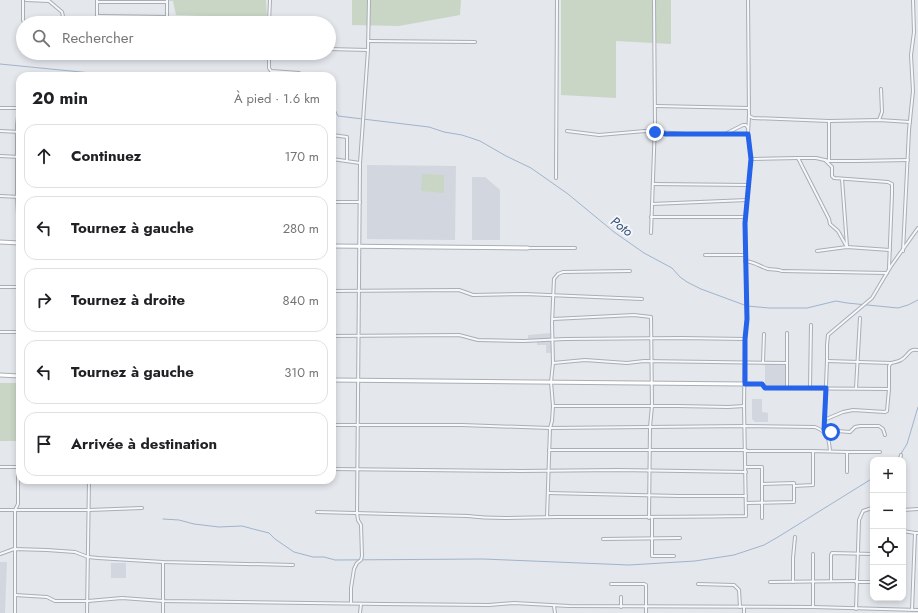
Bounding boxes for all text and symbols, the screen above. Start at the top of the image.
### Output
search box [16,16,336,60]
icon: search [30,27,52,49]
text: Rechercher [62,27,134,49]
text: 20 min [32,86,88,110]
text: À pied · 1.6 km [234,89,320,108]
route end [646,123,664,141]
icon: ahead [33,145,55,167]
text: Continuez [71,145,141,167]
text: 170 m [284,147,319,166]
water label: Poto [607,212,637,241]
icon: left [33,217,55,239]
text: Tournez à gauche [71,217,194,239]
text: 280 m [283,219,319,238]
icon: right [33,289,55,311]
text: Tournez à droite [71,289,185,311]
text: 840 m [282,291,319,310]
icon: left [33,361,55,383]
text: Tournez à gauche [71,361,194,383]
text: 310 m [284,363,319,382]
route start [822,423,840,441]
icon: arrive [33,433,55,455]
text: Arrivée à destination [71,433,217,455]
map controls [870,457,906,601]
button: + [870,457,906,493]
button: − [870,493,906,529]
button: locate [870,529,906,565]
button: layers [870,565,906,601]

